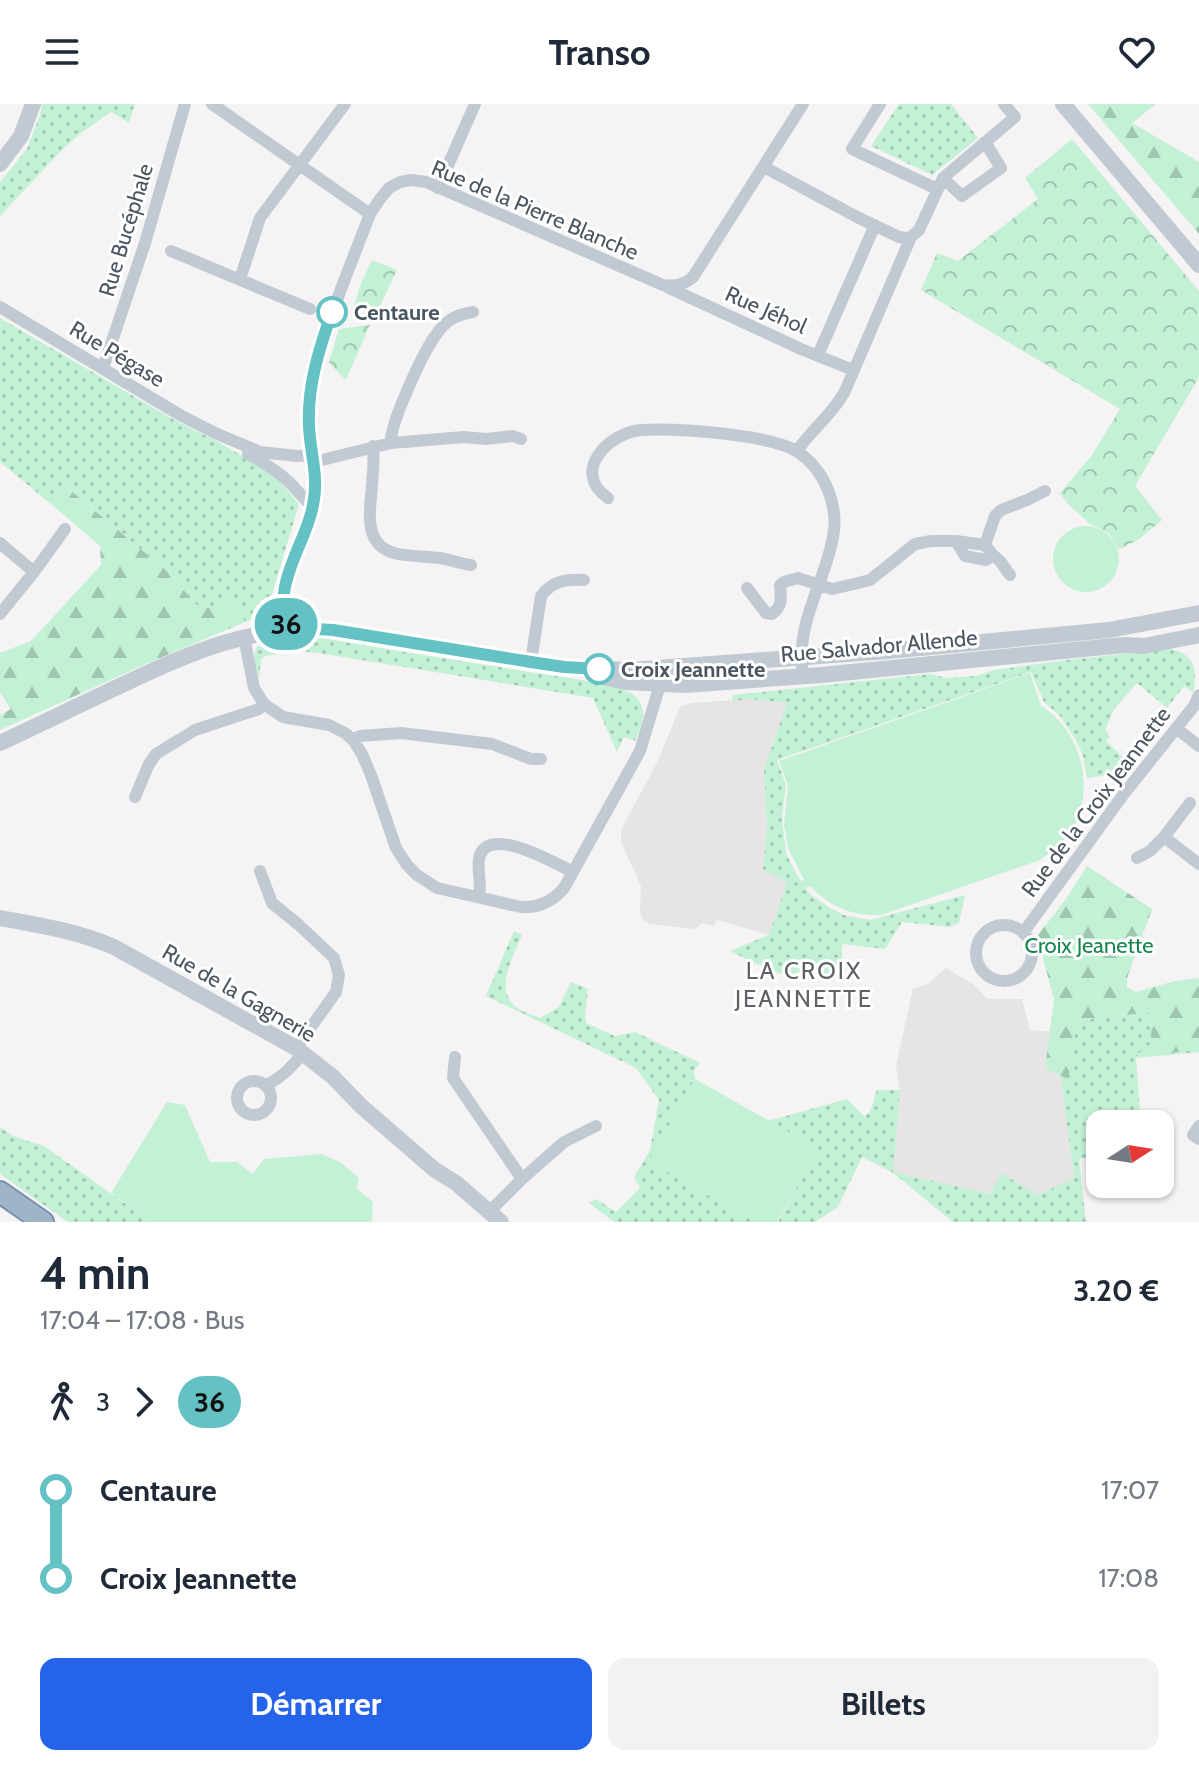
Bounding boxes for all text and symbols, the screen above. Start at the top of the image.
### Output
icon: menu [40,30,84,74]
text: Transo [548,30,651,74]
icon: heart [1115,30,1159,74]
street label: Rue de la Pierre Blanche [427,154,643,266]
street label: Rue Bucéphale [93,160,159,300]
street label: Rue Jéhol [721,280,812,340]
marker: Centaure [317,297,347,327]
place label: Centaure [354,299,440,326]
street label: Rue Pégase [65,315,169,393]
line badge: 36 [250,598,322,650]
text: 36 [271,607,301,641]
street label: Rue Salvador Allende [780,624,978,668]
marker: Croix Jeannette [584,654,614,684]
place label: Croix Jeannette [621,656,765,683]
street label: Rue de la Croix Jeannette [1016,702,1176,902]
park label: Croix Jeanette [1025,932,1153,959]
street label: Rue de la Gagnerie [158,938,320,1048]
district label: LA CROIX JEANNETTE [734,956,873,1013]
north arrow [1086,1110,1174,1198]
map controls [1086,1110,1174,1198]
text: 4 min [40,1247,150,1300]
text: 3.20 € [1073,1272,1159,1309]
text: 17:04 – 17:08 · Bus [40,1304,245,1336]
icon: walk [40,1380,84,1424]
icon: forward [122,1380,166,1424]
text: 36 [194,1385,225,1419]
text: 3 [96,1386,110,1418]
text: Centaure [100,1472,217,1509]
text: 17:07 [1101,1474,1159,1506]
text: Croix Jeannette [100,1560,297,1597]
text: 17:08 [1098,1562,1159,1594]
button: Démarrer [40,1658,592,1750]
button: Billets [608,1658,1159,1750]

